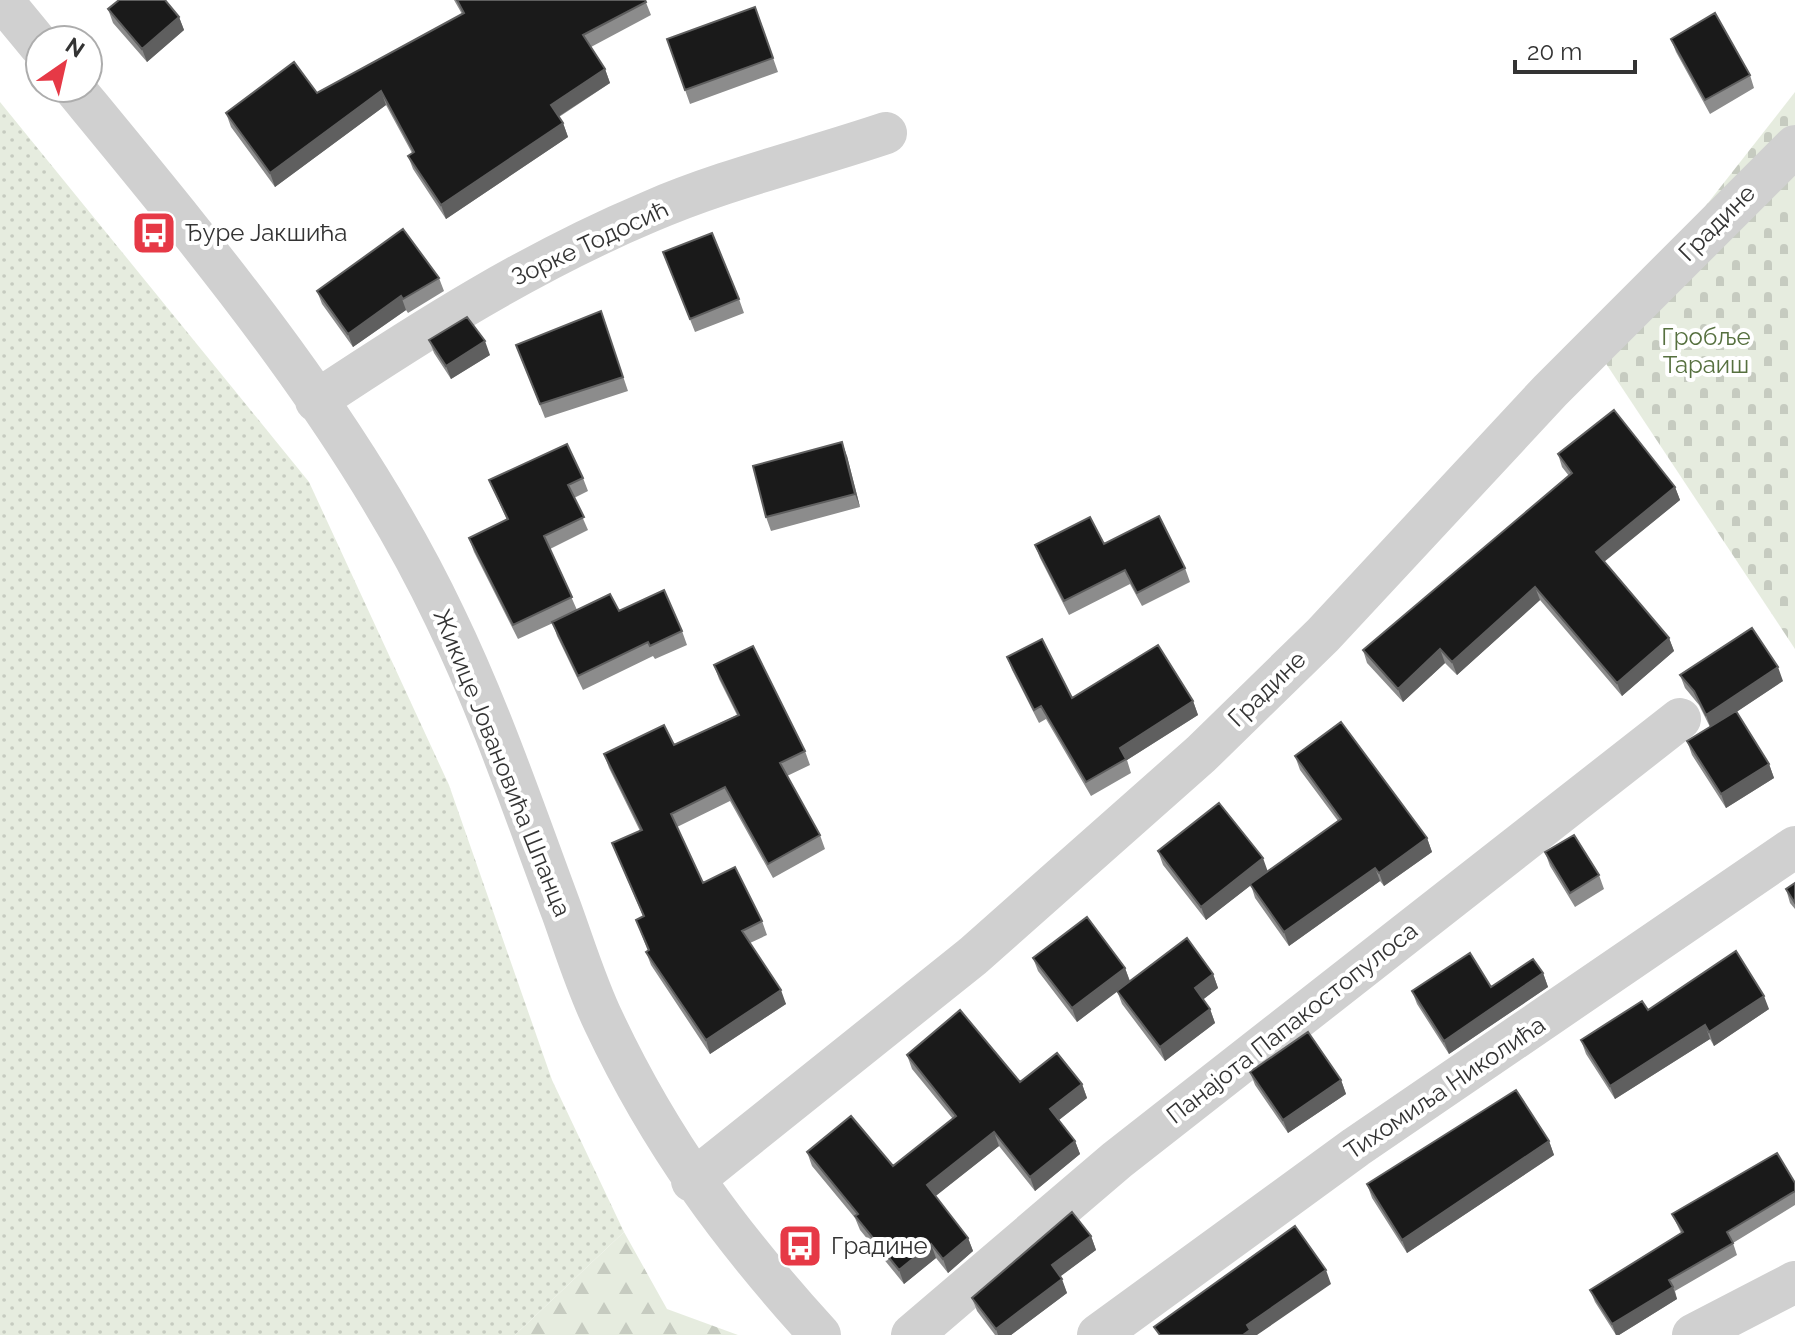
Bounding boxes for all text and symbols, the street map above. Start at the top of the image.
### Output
north arrow [24,24,104,104]
scale bar [1515,24,1635,74]
text: N [61,32,89,63]
text: 20 m [1527,37,1582,66]
street label: Градине [1672,178,1761,267]
street label: Зорке Тодосић [507,194,673,291]
bus stop icon: Ђуре Јакшића [130,209,178,257]
place label: Ђуре Јакшића [185,218,347,247]
park label: Гробље Тараиш [1661,322,1751,379]
street label: Жикице Јовановића Шпанца [427,605,577,921]
street label: Градине [1222,645,1311,733]
street label: Панајота Папакостопулоса [1160,916,1423,1130]
street label: Тихомиља Николића [1339,1010,1551,1166]
bus stop icon: Градине [776,1222,824,1270]
place label: Градине [831,1231,928,1260]

